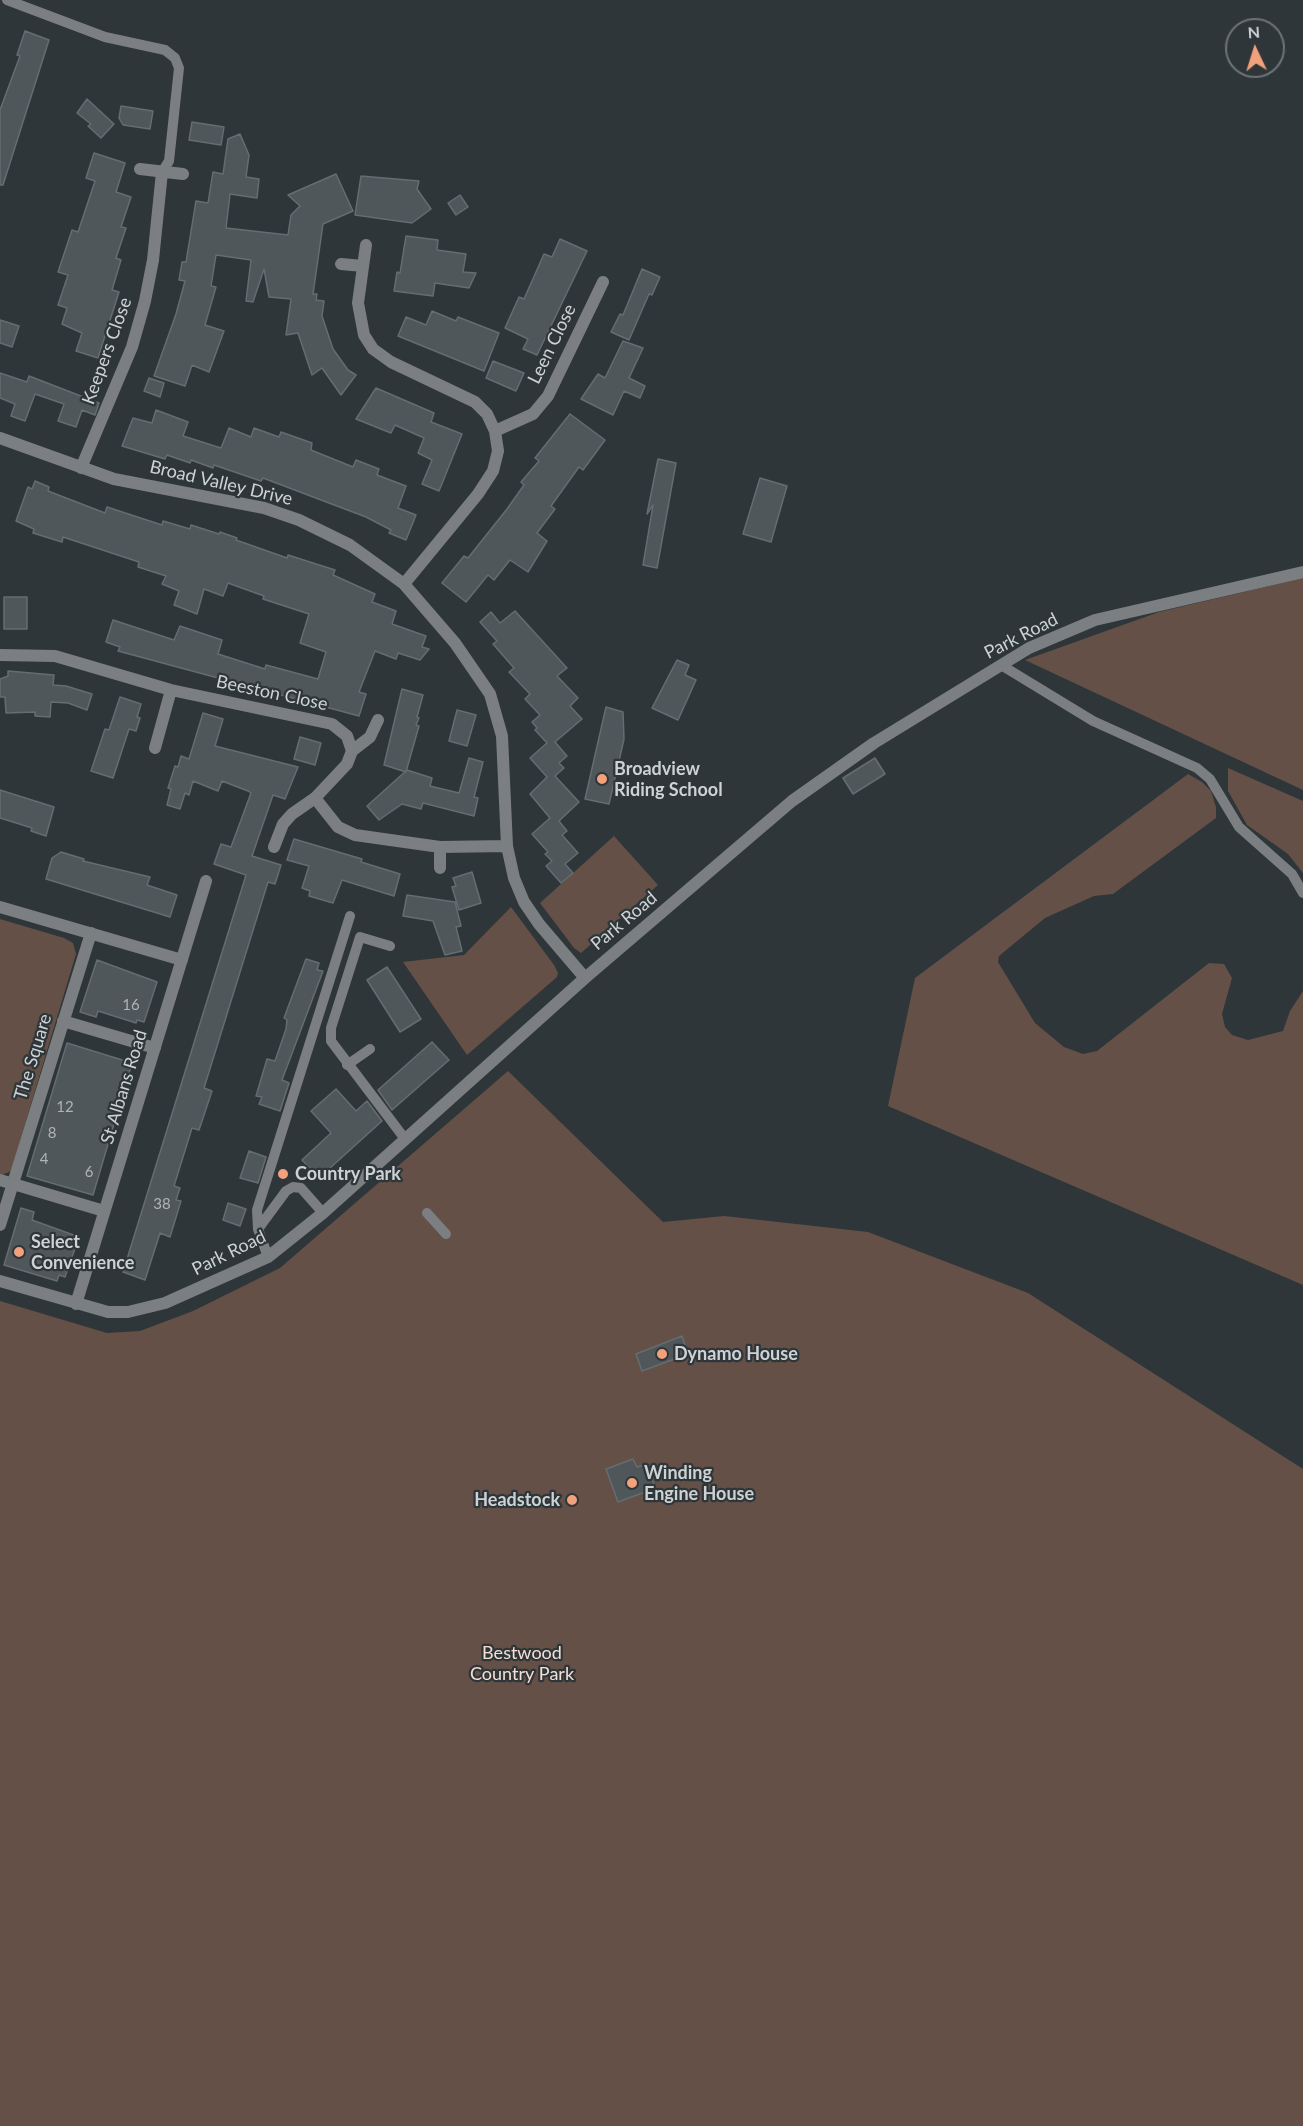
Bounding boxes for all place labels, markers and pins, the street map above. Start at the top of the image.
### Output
place label: Broadview Riding School [614,758,723,800]
marker: Broadview Riding School [595,772,609,786]
place label: Country Park [295,1163,401,1185]
marker: Country Park [276,1167,290,1181]
place label: Select Convenience [31,1231,134,1274]
marker: Select Convenience [12,1245,26,1259]
place label: Dynamo House [674,1343,798,1365]
marker: Dynamo House [655,1347,669,1361]
place label: Winding Engine House [644,1462,754,1504]
marker: Winding Engine House [625,1476,639,1490]
place label: Headstock [474,1489,560,1511]
marker: Headstock [565,1493,579,1507]

